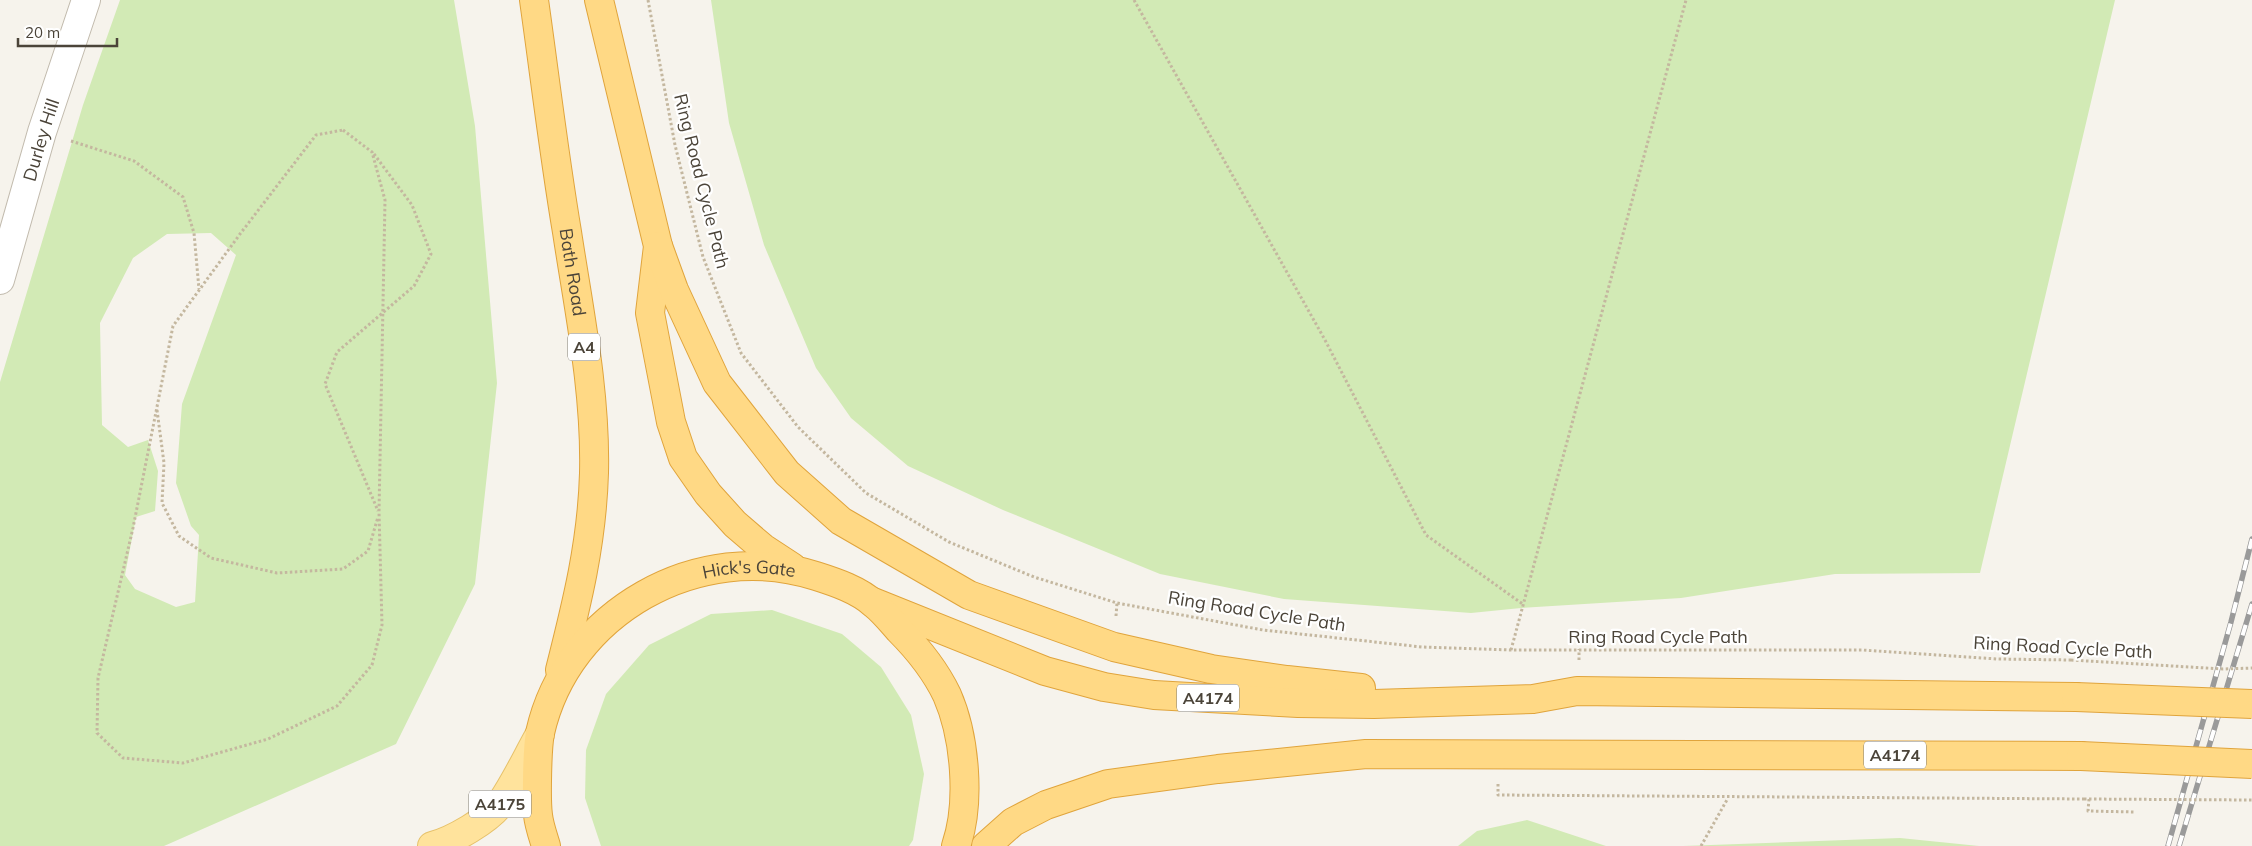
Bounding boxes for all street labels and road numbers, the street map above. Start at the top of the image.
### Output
street label: Ring Road Cycle Path [669,91,735,271]
street label: Durley Hill [17,95,64,184]
street label: Bath Road [555,227,592,318]
road number: A4 [568,334,600,361]
street label: Hick's Gate [700,554,798,583]
street label: Ring Road Cycle Path [1166,586,1348,636]
street label: Ring Road Cycle Path [1568,625,1748,648]
street label: Ring Road Cycle Path [1973,631,2153,663]
road number: A4174 [1177,684,1239,711]
road number: A4174 [1864,742,1926,768]
road number: A4175 [469,791,531,818]

